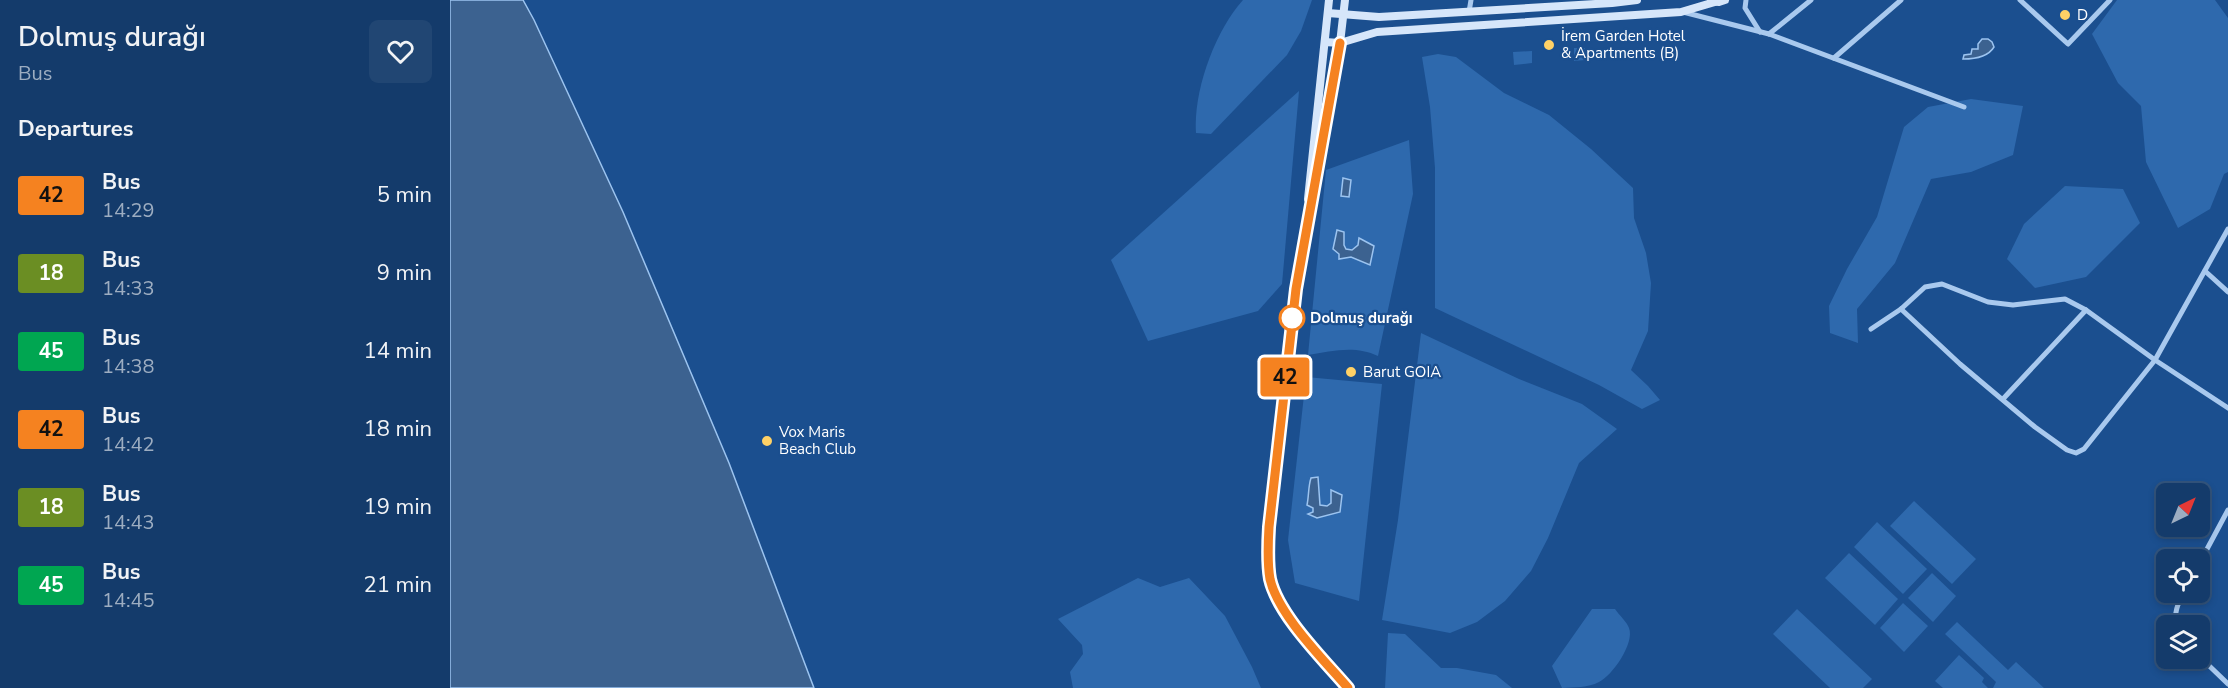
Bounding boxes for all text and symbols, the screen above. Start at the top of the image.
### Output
place label: D [2077,5,2088,25]
marker: D [2058,8,2072,22]
text: Dolmuş durağı [18,18,206,56]
button: heart [369,20,432,83]
place label: İrem Garden Hotel & Apartments (B) [1561,26,1686,63]
marker: İrem Garden Hotel & Apartments (B) [1542,38,1556,52]
text: Bus [18,60,52,87]
text: Departures [18,114,133,144]
text: Bus [102,167,141,197]
text: 5 min [377,180,432,210]
text: 42 [38,181,64,209]
text: 14:29 [102,197,155,224]
text: Bus [102,245,141,275]
text: 9 min [377,258,432,288]
text: 18 [38,259,64,287]
text: 14:33 [102,275,155,302]
marker: Dolmuş durağı [1279,305,1305,331]
place label: Dolmuş durağı [1310,308,1413,328]
text: Bus [102,323,141,353]
text: 14 min [364,336,432,366]
text: 45 [38,337,64,365]
text: 14:38 [102,353,155,380]
line badge: 42 [1258,358,1312,397]
place label: Barut GOIA [1363,362,1441,382]
text: 42 [1272,363,1298,391]
marker: Barut GOIA [1344,365,1358,379]
text: Bus [102,401,141,431]
text: 18 min [364,414,432,444]
text: 42 [38,415,64,443]
place label: Vox Maris Beach Club [778,422,856,459]
text: 14:42 [102,431,155,458]
marker: Vox Maris Beach Club [760,434,774,448]
text: Bus [102,479,141,509]
north arrow [2156,483,2210,537]
map controls [2156,483,2210,669]
text: 19 min [364,492,432,522]
text: 18 [38,493,64,521]
text: 14:43 [102,509,155,536]
button: locate [2156,549,2210,603]
text: Bus [102,557,141,587]
text: 21 min [364,570,432,600]
text: 45 [38,571,64,599]
text: 14:45 [102,587,155,614]
button: layers [2156,615,2210,669]

